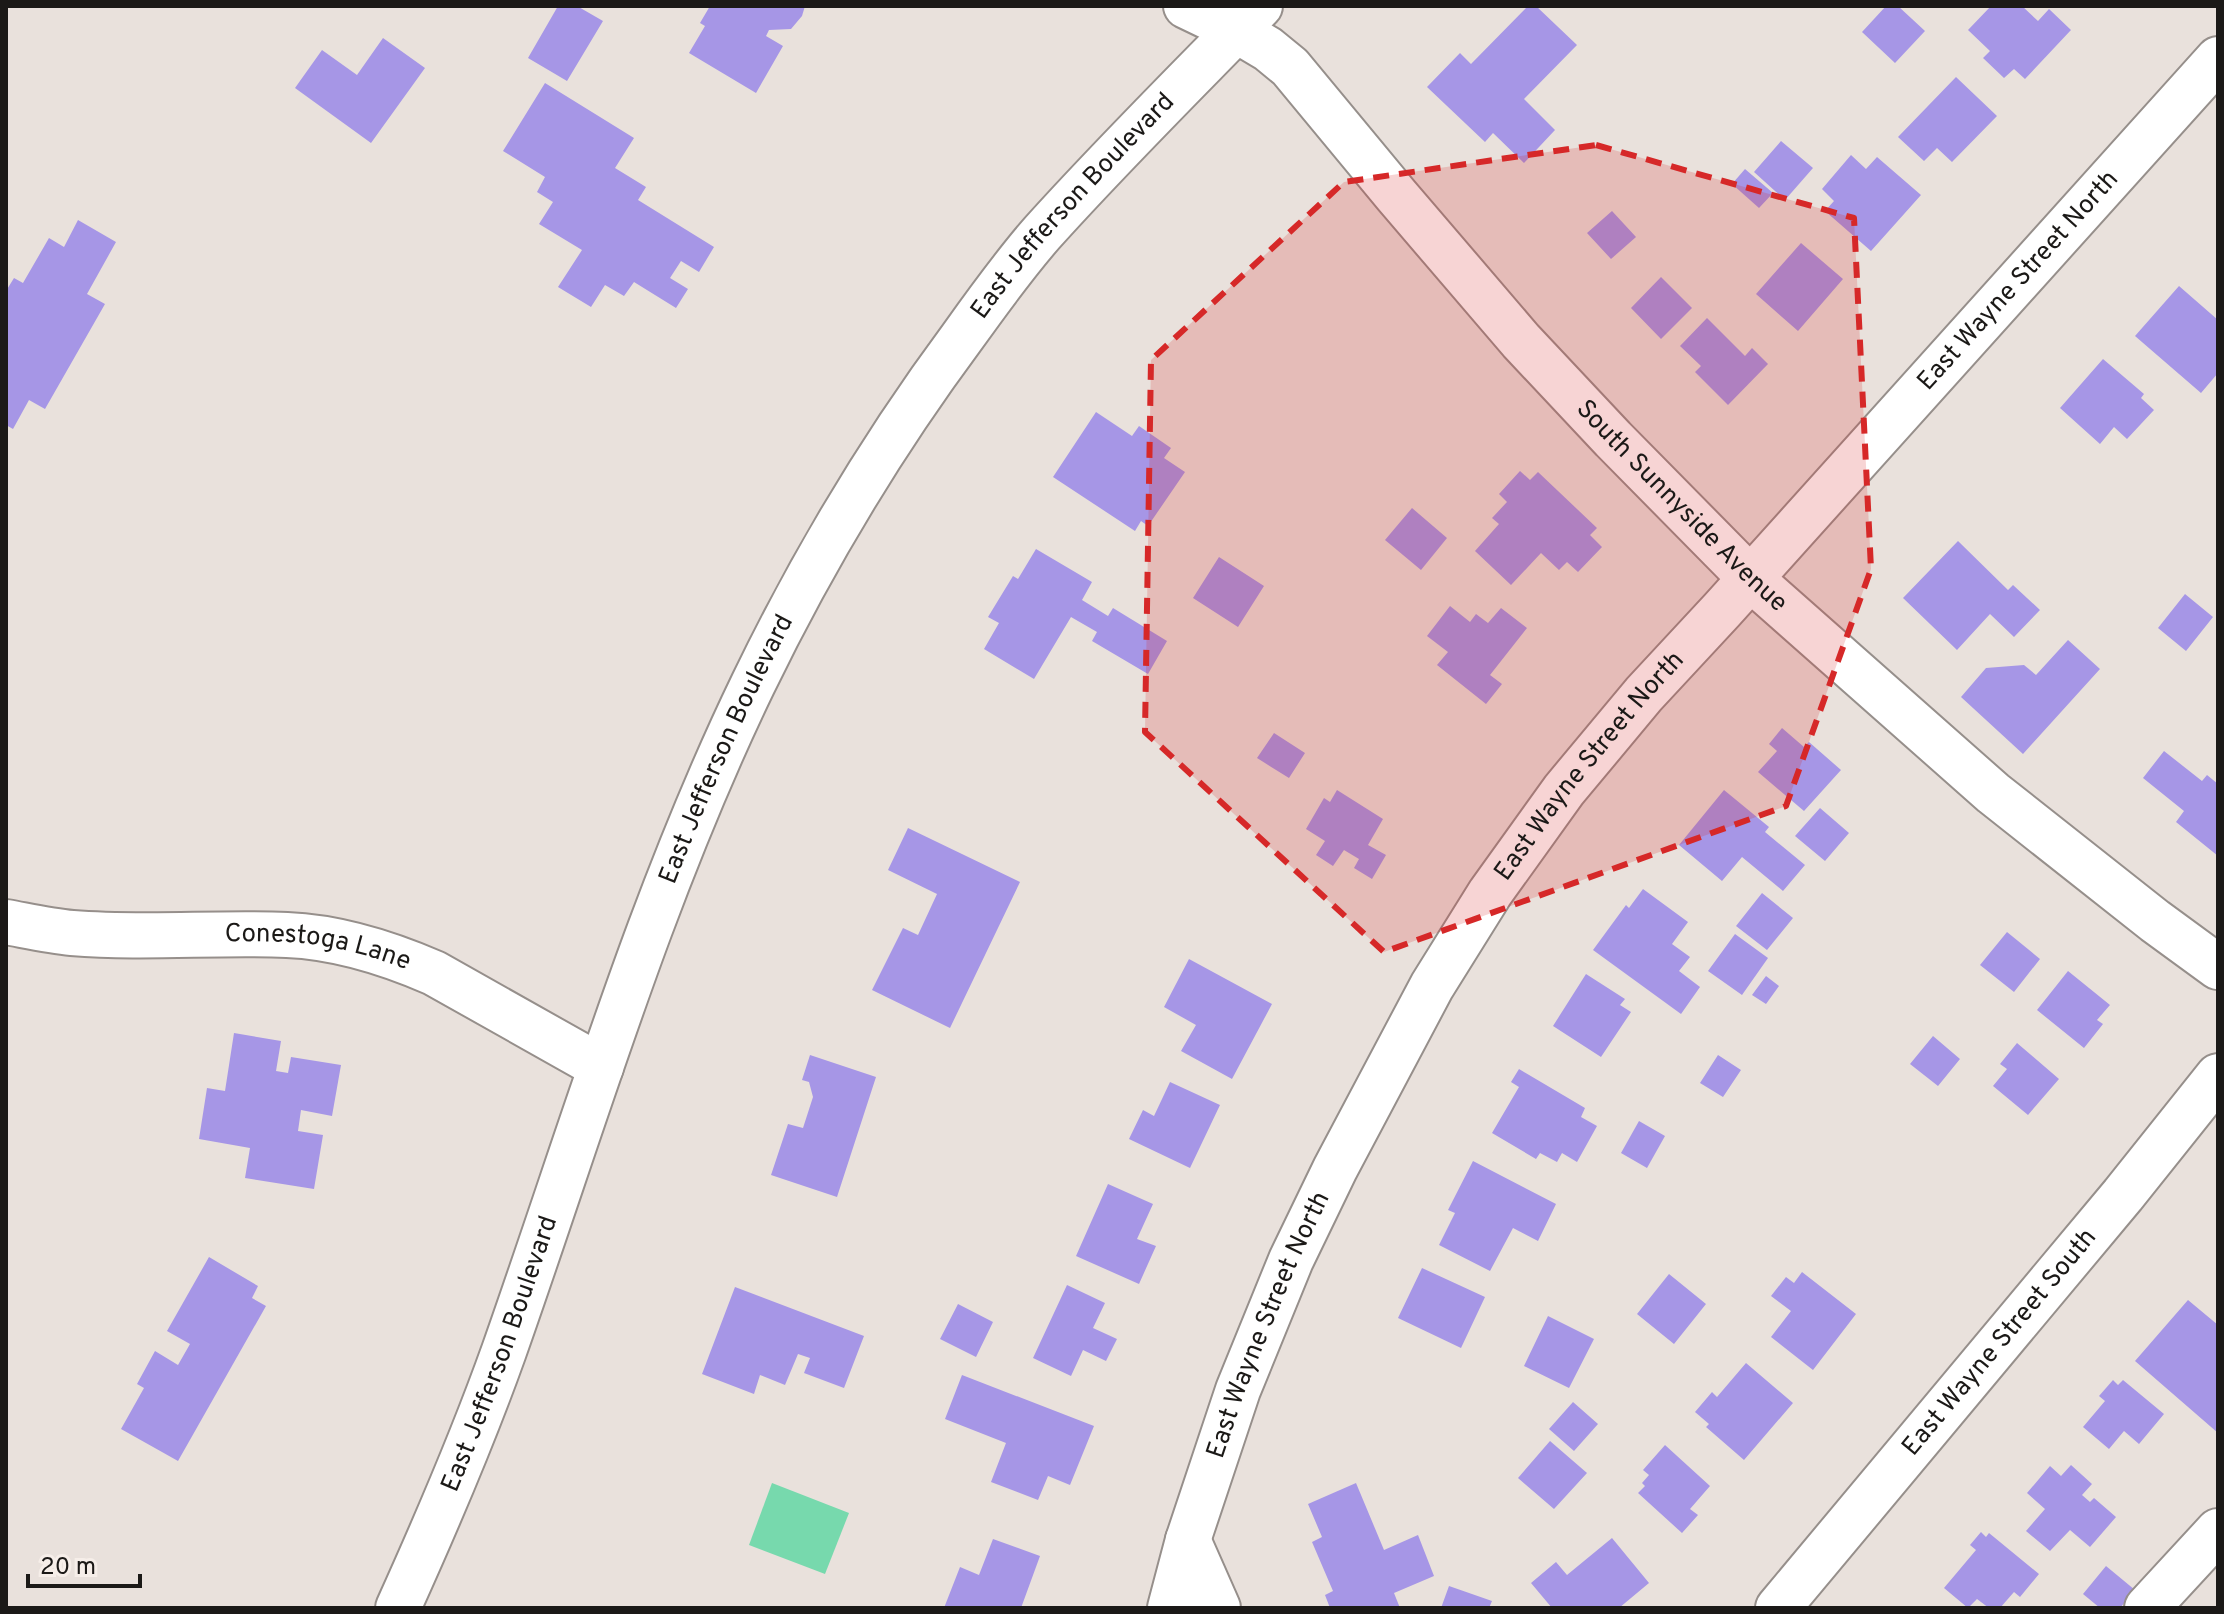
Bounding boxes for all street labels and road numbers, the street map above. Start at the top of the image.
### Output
street label: East Jefferson Boulevard [964,86,1182,326]
street label: East Wayne Street North [1911,164,2126,398]
street label: South Sunnyside Avenue [1569,393,1794,620]
street label: East Jefferson Boulevard [652,609,802,889]
street label: East Wayne Street North [1487,644,1692,888]
street label: Conestoga Lane [224,918,415,978]
street label: East Wayne Street North [1200,1186,1338,1463]
street label: East Jefferson Boulevard [434,1212,566,1497]
street label: East Wayne Street South [1895,1222,2104,1463]

